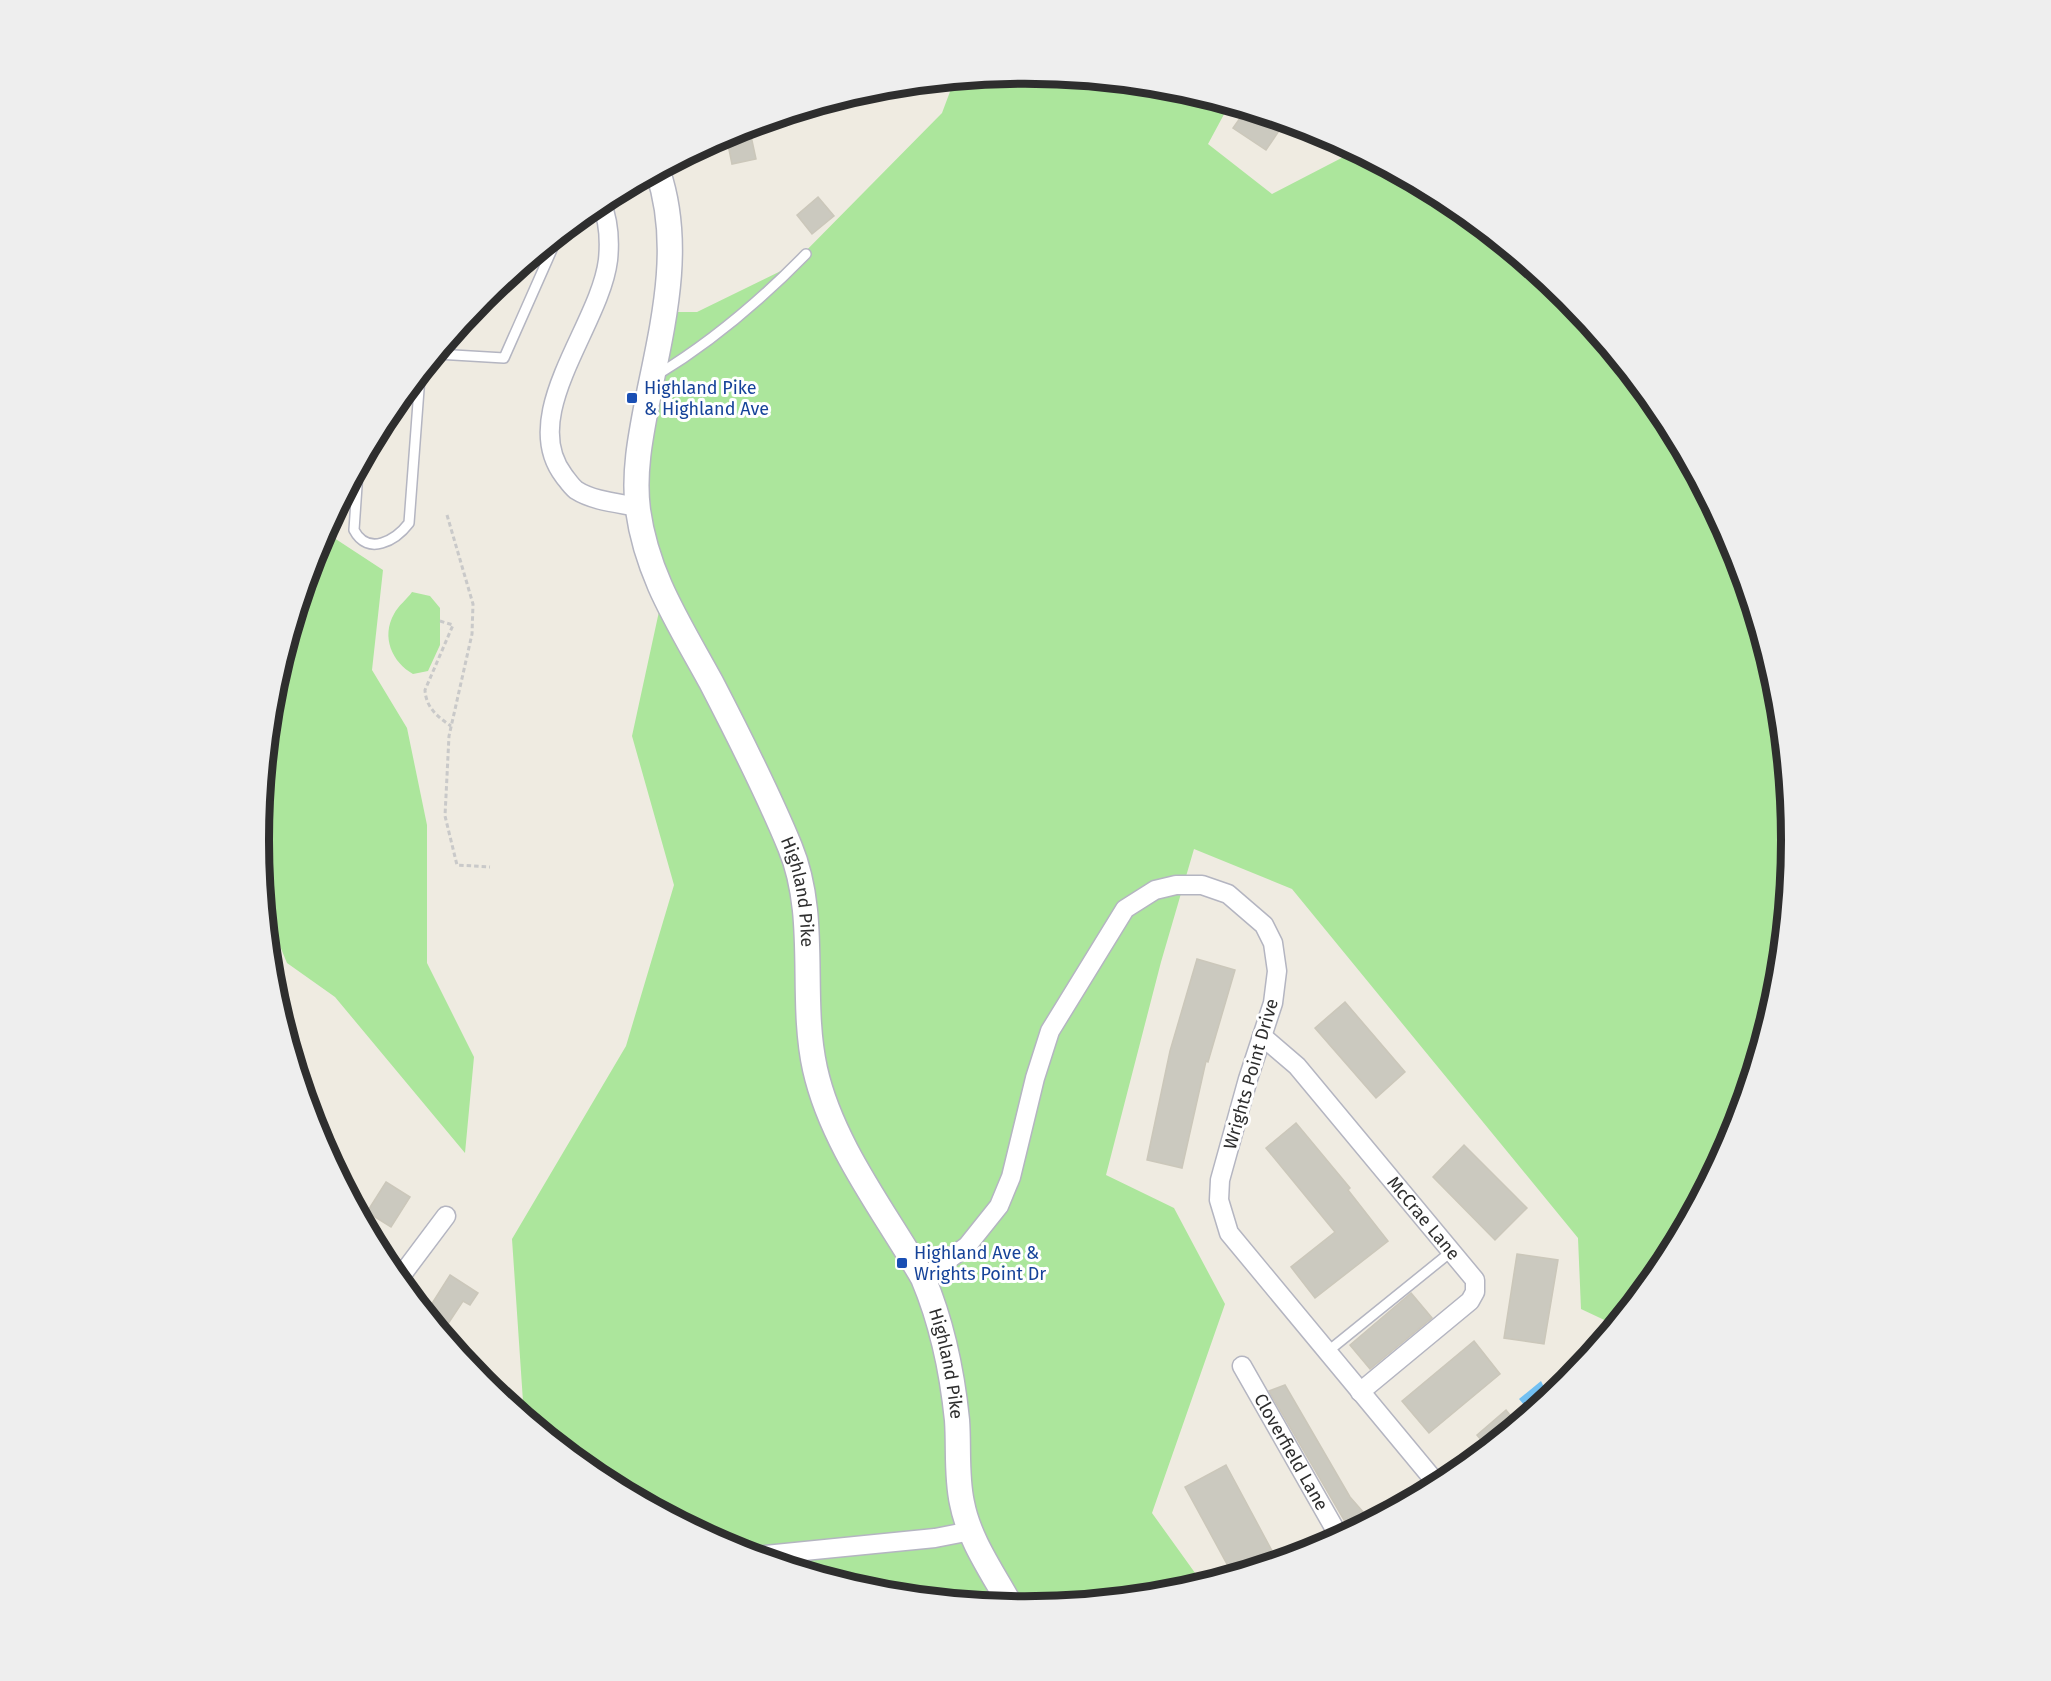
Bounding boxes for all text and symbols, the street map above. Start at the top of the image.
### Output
place label: Highland Pike & Highland Ave [644,377,769,420]
marker: Highland Pike & Highland Ave [625,391,639,405]
street label: Highland Pike [776,833,818,948]
street label: Wrights Point Drive [1219,996,1283,1152]
street label: McCrae Lane [1382,1172,1465,1264]
place label: Highland Ave & Wrights Point Dr [914,1242,1046,1285]
marker: Highland Ave & Wrights Point Dr [895,1256,909,1270]
street label: Highland Pike [924,1305,968,1420]
street label: Cloverfield Lane [1249,1390,1333,1514]

